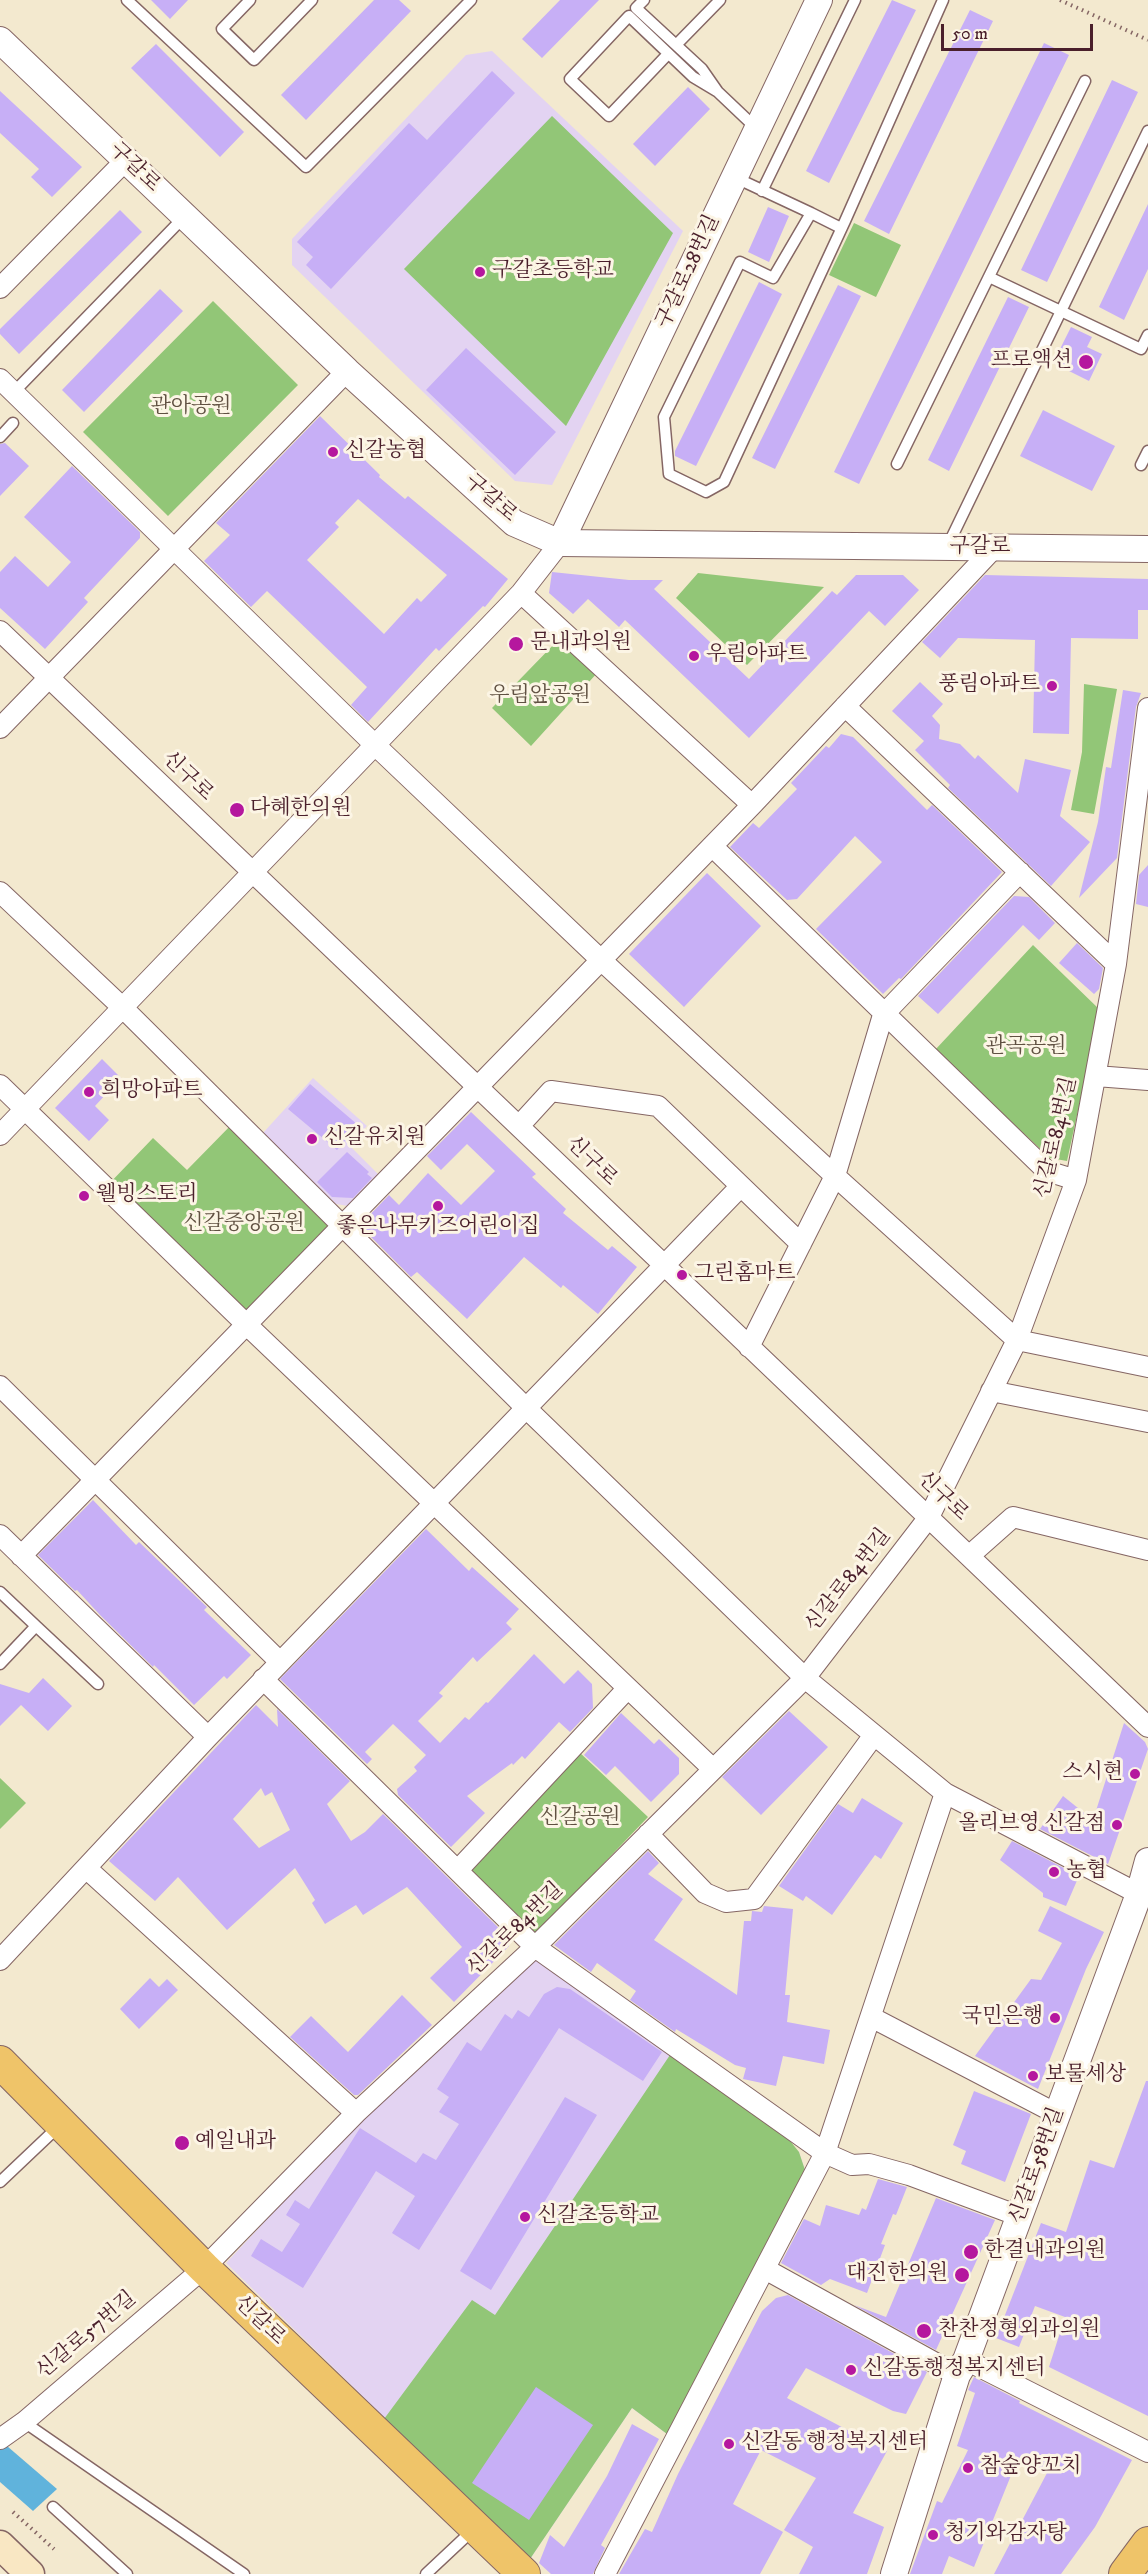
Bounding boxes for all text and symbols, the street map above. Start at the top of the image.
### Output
scale bar [944,12,1096,50]
text: 50 m [952,23,988,45]
street label: 구갈로 [103,138,165,198]
street label: 구갈로28번길 [652,211,726,333]
place label: 구갈초등학교 [492,259,614,285]
marker: 구갈초등학교 [473,265,487,279]
place label: 프로액션 [991,349,1072,375]
marker: 프로액션 [1077,353,1095,371]
park label: 관아공원 [150,395,232,421]
place label: 신갈농협 [345,439,426,465]
marker: 신갈농협 [326,445,340,459]
street label: 구갈로 [459,470,521,528]
street label: 구갈로 [950,535,1010,561]
place label: 문내과의원 [530,631,631,657]
marker: 문내과의원 [507,635,525,653]
place label: 우림아파트 [706,643,807,669]
marker: 우림아파트 [687,649,701,663]
place label: 풍림아파트 [939,673,1040,699]
marker: 풍림아파트 [1045,679,1059,693]
park label: 우림앞공원 [489,684,591,710]
street label: 신구로 [156,747,218,807]
place label: 다혜한의원 [250,797,351,823]
marker: 다혜한의원 [228,801,246,819]
park label: 관곡공원 [985,1035,1067,1061]
street label: 신갈로84번길 [1031,1075,1083,1201]
place label: 희망아파트 [101,1079,202,1105]
marker: 희망아파트 [82,1085,96,1099]
place label: 신갈유치원 [324,1126,425,1152]
marker: 신갈유치원 [305,1132,319,1146]
street label: 신구로 [560,1132,622,1192]
place label: 웰빙스토리 [96,1183,197,1209]
marker: 웰빙스토리 [77,1189,91,1203]
marker: 좋은나무키즈어린이집 [431,1199,445,1213]
park label: 신갈중앙공원 [183,1212,305,1238]
place label: 좋은나무키즈어린이집 [337,1215,539,1241]
place label: 그린홈마트 [694,1262,795,1288]
marker: 그린홈마트 [675,1268,689,1282]
street label: 신구로 [911,1467,973,1527]
street label: 신갈로84번길 [801,1524,897,1638]
place label: 스시현 [1062,1761,1123,1787]
marker: 스시현 [1128,1767,1142,1781]
park label: 신갈공원 [539,1806,621,1832]
place label: 올리브영 신갈점 [958,1812,1105,1838]
marker: 올리브영 신갈점 [1110,1818,1124,1832]
place label: 농협 [1066,1859,1107,1885]
marker: 농협 [1047,1865,1061,1879]
street label: 신갈로84번길 [463,1878,569,1982]
place label: 국민은행 [962,2005,1043,2031]
marker: 국민은행 [1048,2011,1062,2025]
place label: 보물세상 [1045,2063,1126,2089]
marker: 보물세상 [1026,2069,1040,2083]
street label: 신갈로58번길 [1005,2104,1071,2228]
place label: 예일내과 [195,2130,276,2156]
marker: 예일내과 [173,2134,191,2152]
place label: 신갈초등학교 [537,2204,659,2230]
marker: 신갈초등학교 [518,2210,532,2224]
place label: 한결내과의원 [984,2239,1106,2265]
marker: 한결내과의원 [962,2243,980,2261]
place label: 대진한의원 [847,2262,948,2288]
marker: 대진한의원 [953,2266,971,2284]
street label: 신갈로57번길 [32,2287,142,2385]
street label: 신갈로 [228,2291,290,2351]
place label: 찬찬정형외과의원 [938,2318,1100,2344]
marker: 찬찬정형외과의원 [915,2322,933,2340]
place label: 신갈동행정복지센터 [863,2357,1046,2383]
marker: 신갈동행정복지센터 [844,2363,858,2377]
place label: 신갈동 행정복지센터 [741,2431,928,2457]
marker: 신갈동 행정복지센터 [722,2437,736,2451]
place label: 참숲양꼬치 [980,2455,1081,2481]
marker: 참숲양꼬치 [961,2461,975,2475]
place label: 청기와감자탕 [945,2522,1067,2548]
marker: 청기와감자탕 [926,2528,940,2542]

